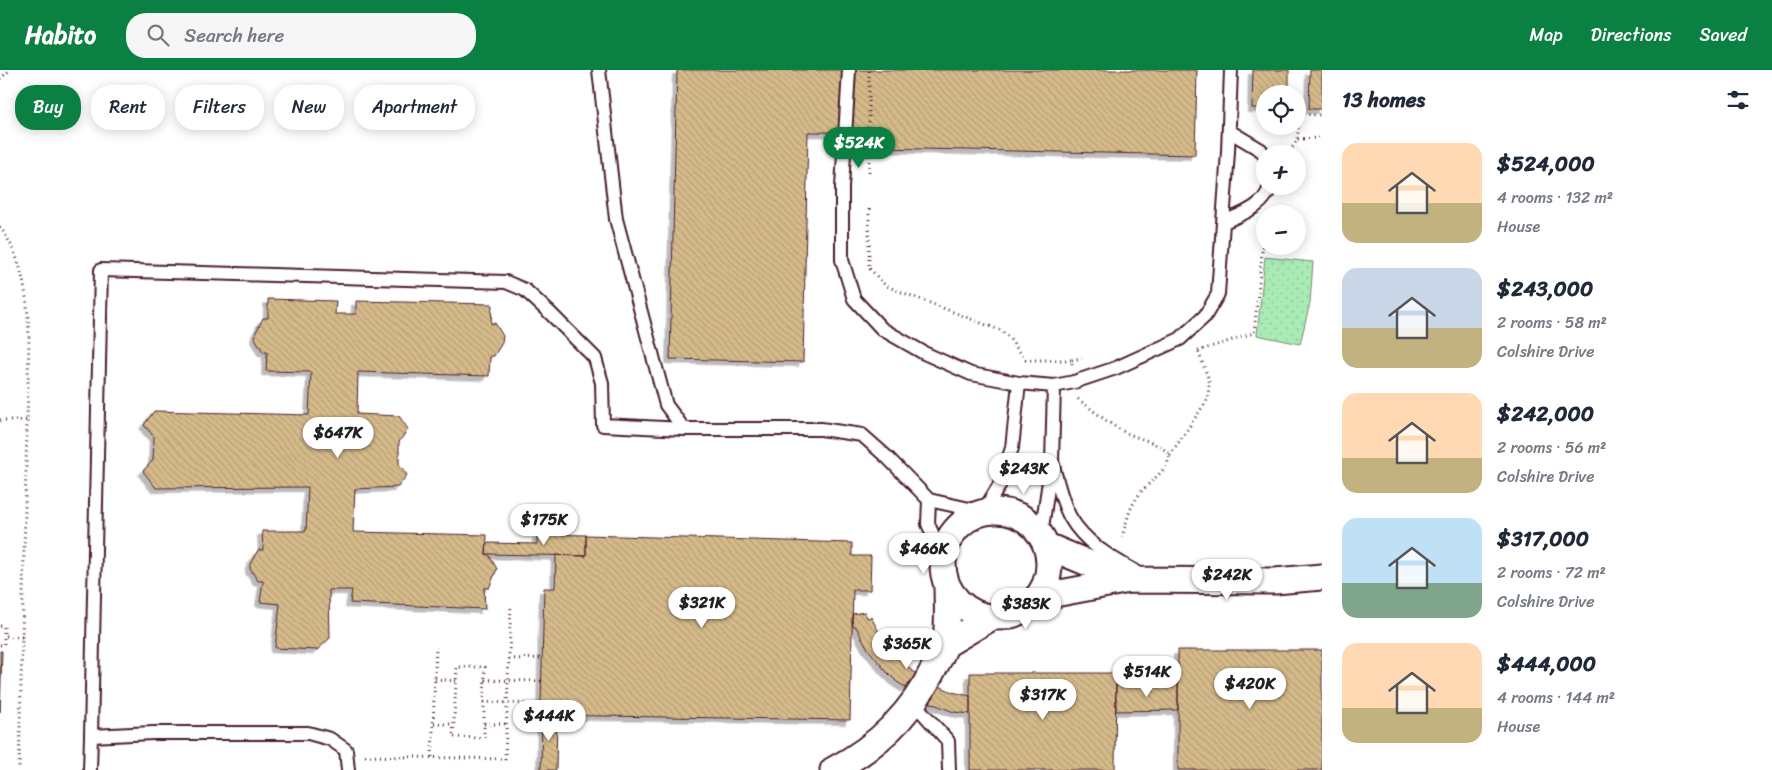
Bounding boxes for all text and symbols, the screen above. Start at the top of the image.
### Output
search box [126,13,476,58]
text: Habito [25,14,96,56]
text: Search here [184,19,284,52]
text: Map [1530,19,1563,51]
text: Directions [1591,19,1672,51]
text: Saved [1700,19,1747,51]
icon: search [144,21,172,49]
text: 13 homes [1342,81,1425,119]
chip: Buy [15,85,81,130]
chip: Rent [91,85,165,130]
chip: Filters [175,85,264,130]
chip: New [274,85,344,130]
chip: Apartment [354,85,475,130]
map controls [1256,85,1306,255]
button: locate [1256,85,1306,135]
icon: filters [1724,86,1752,114]
pin: $524K [824,126,894,169]
text: $524K [834,128,884,157]
button: + [1256,145,1306,195]
text: $524,000 [1497,145,1595,183]
icon: home [1382,163,1442,223]
text: 4 rooms · 132 m² [1497,183,1613,212]
button: − [1256,205,1306,255]
text: House [1497,212,1540,241]
text: $243,000 [1497,270,1593,308]
icon: home [1382,288,1442,348]
text: 2 rooms · 58 m² [1497,308,1607,337]
text: Colshire Drive [1497,337,1594,366]
text: $242,000 [1497,395,1594,433]
icon: home [1382,413,1442,473]
pin: $647K [303,416,373,459]
text: $647K [314,418,362,447]
text: 2 rooms · 56 m² [1497,433,1606,462]
pin: $243K [989,452,1059,495]
text: $243K [1000,454,1048,483]
text: Colshire Drive [1497,462,1594,491]
pin: $175K [509,504,579,546]
text: $175K [521,505,567,534]
text: $317,000 [1497,520,1589,558]
pin: $466K [889,532,959,575]
text: $466K [900,534,948,563]
icon: home [1382,538,1442,598]
pin: $242K [1192,558,1262,601]
text: 2 rooms · 72 m² [1497,558,1606,587]
text: $242K [1203,560,1251,589]
pin: $321K [667,586,737,629]
text: Colshire Drive [1497,587,1594,616]
text: $321K [679,588,725,617]
pin: $383K [991,588,1061,630]
text: $383K [1002,589,1050,618]
pin: $365K [872,628,942,670]
text: $365K [883,629,931,658]
text: $444,000 [1497,645,1596,683]
pin: $514K [1112,656,1182,698]
text: $514K [1123,657,1171,686]
icon: home [1382,663,1442,723]
pin: $420K [1215,668,1285,710]
text: $420K [1225,669,1275,698]
pin: $317K [1008,678,1078,721]
text: $317K [1020,680,1066,709]
text: 4 rooms · 144 m² [1497,683,1615,712]
pin: $444K [514,700,584,742]
text: $444K [524,701,574,730]
text: House [1497,712,1540,741]

